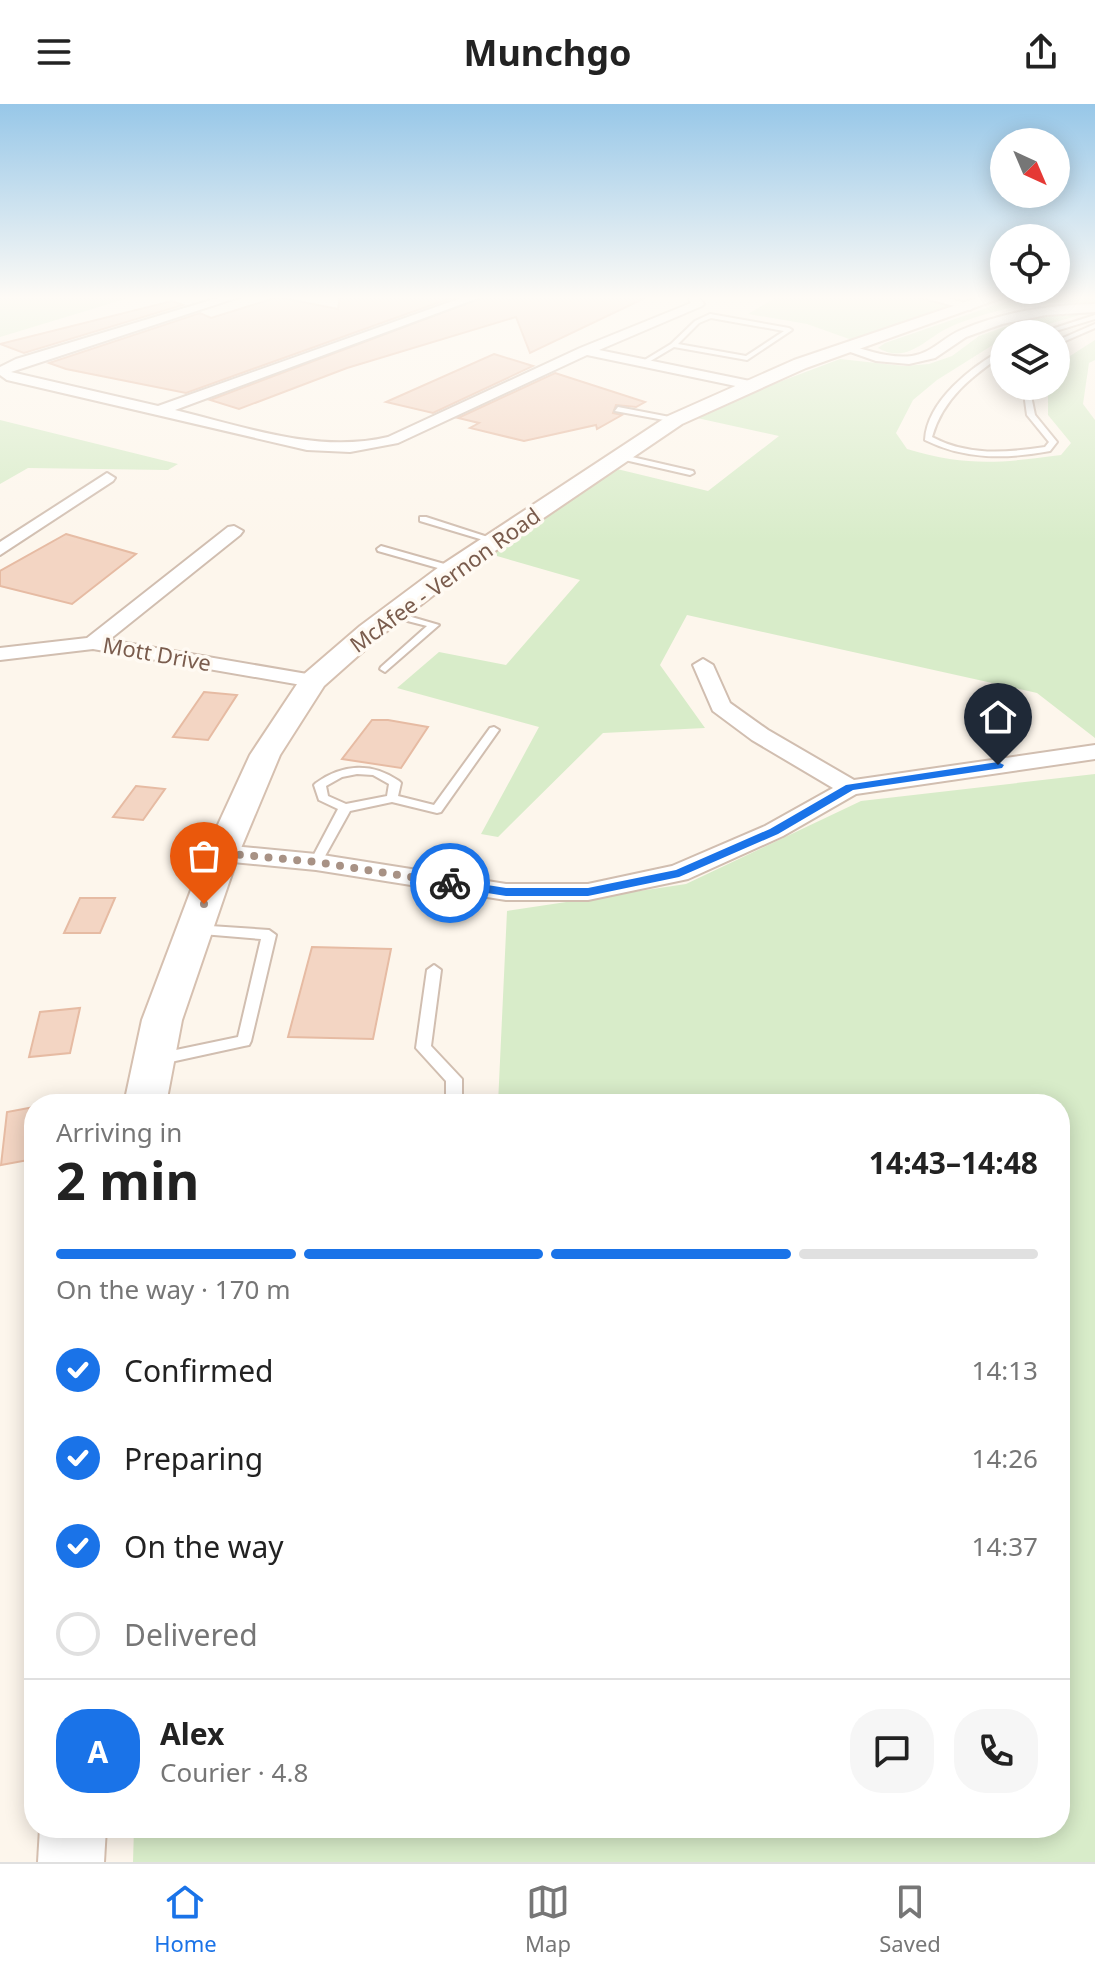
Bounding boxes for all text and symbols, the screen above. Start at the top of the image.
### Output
text: Munchgo [464,28,631,77]
icon: menu [32,30,76,74]
icon: share [1019,30,1063,74]
north arrow [990,128,1070,208]
map controls [990,128,1070,400]
button: locate [990,224,1070,304]
button: layers [990,320,1070,400]
street label: McAfee - Vernon Road [343,500,546,659]
street label: Mott Drive [101,629,214,677]
pin [964,683,1032,765]
icon: home [976,695,1020,739]
pin [170,822,238,904]
icon: bag [182,834,226,878]
courier [410,843,490,923]
icon: bike [428,861,472,905]
text: Arriving in [56,1114,182,1150]
text: 14:43–14:48 [869,1142,1038,1183]
text: 2 min [56,1144,199,1215]
text: On the way · 170 m [56,1271,290,1307]
icon: check [56,1348,100,1392]
text: Confirmed [124,1350,274,1391]
text: 14:13 [972,1352,1038,1388]
icon: check [56,1436,100,1480]
text: Preparing [124,1438,263,1479]
text: 14:26 [972,1440,1038,1476]
icon: check [56,1524,100,1568]
text: On the way [124,1526,284,1567]
text: 14:37 [972,1528,1038,1564]
text: Delivered [124,1614,258,1655]
button: chat [850,1709,934,1793]
button: phone [954,1709,1038,1793]
text: Alex [160,1713,224,1754]
text: A [88,1731,108,1772]
text: Courier · 4.8 [160,1754,308,1790]
tab: Home [154,1880,217,1958]
tab: Map [525,1880,571,1958]
tab: Saved [879,1880,941,1958]

